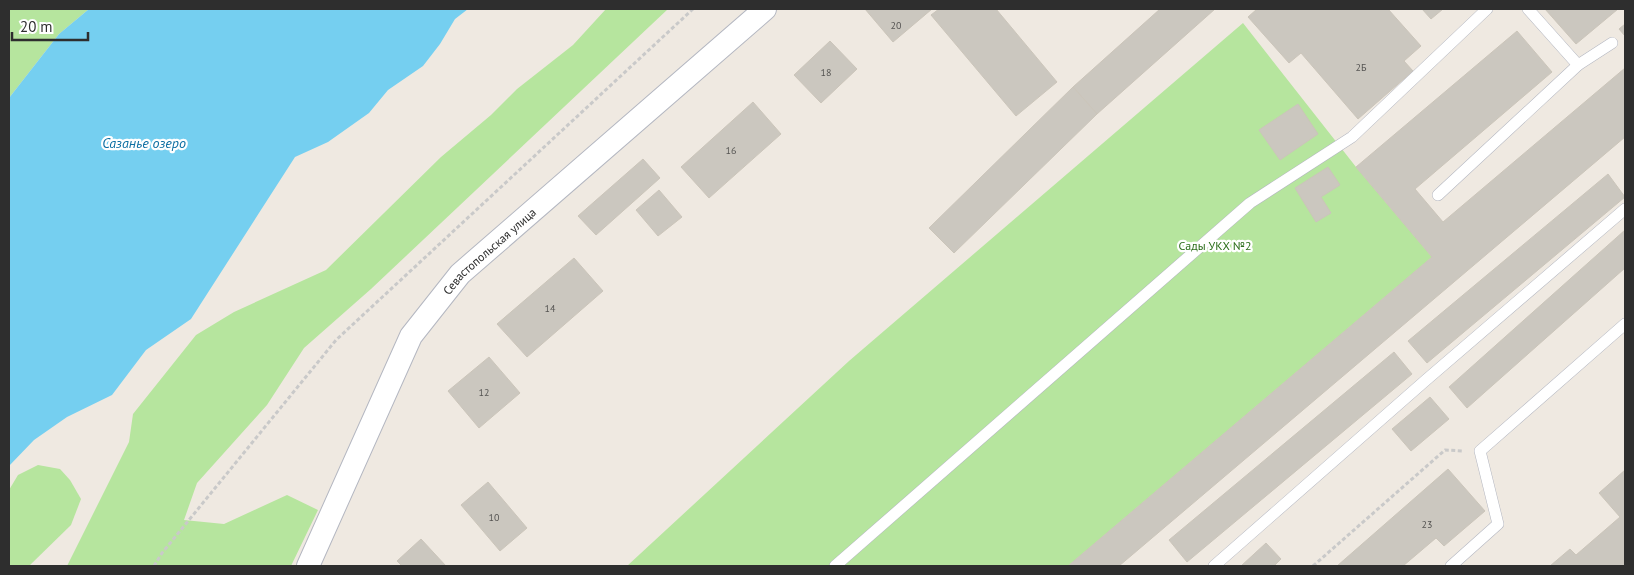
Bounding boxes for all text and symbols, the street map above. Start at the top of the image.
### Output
scale bar [12,10,89,42]
text: 20 m [20,17,53,36]
house number: 20 [891,19,902,32]
house number: 2Б [1356,61,1367,74]
house number: 18 [821,66,831,79]
water label: Сазанье озеро [102,134,186,152]
house number: 16 [726,144,736,157]
street label: Севастопольская улица [439,204,539,297]
park label: Сады УКХ №2 [1178,238,1252,253]
house number: 14 [545,302,556,315]
house number: 12 [479,386,489,399]
house number: 10 [489,511,500,524]
house number: 23 [1422,518,1432,531]

